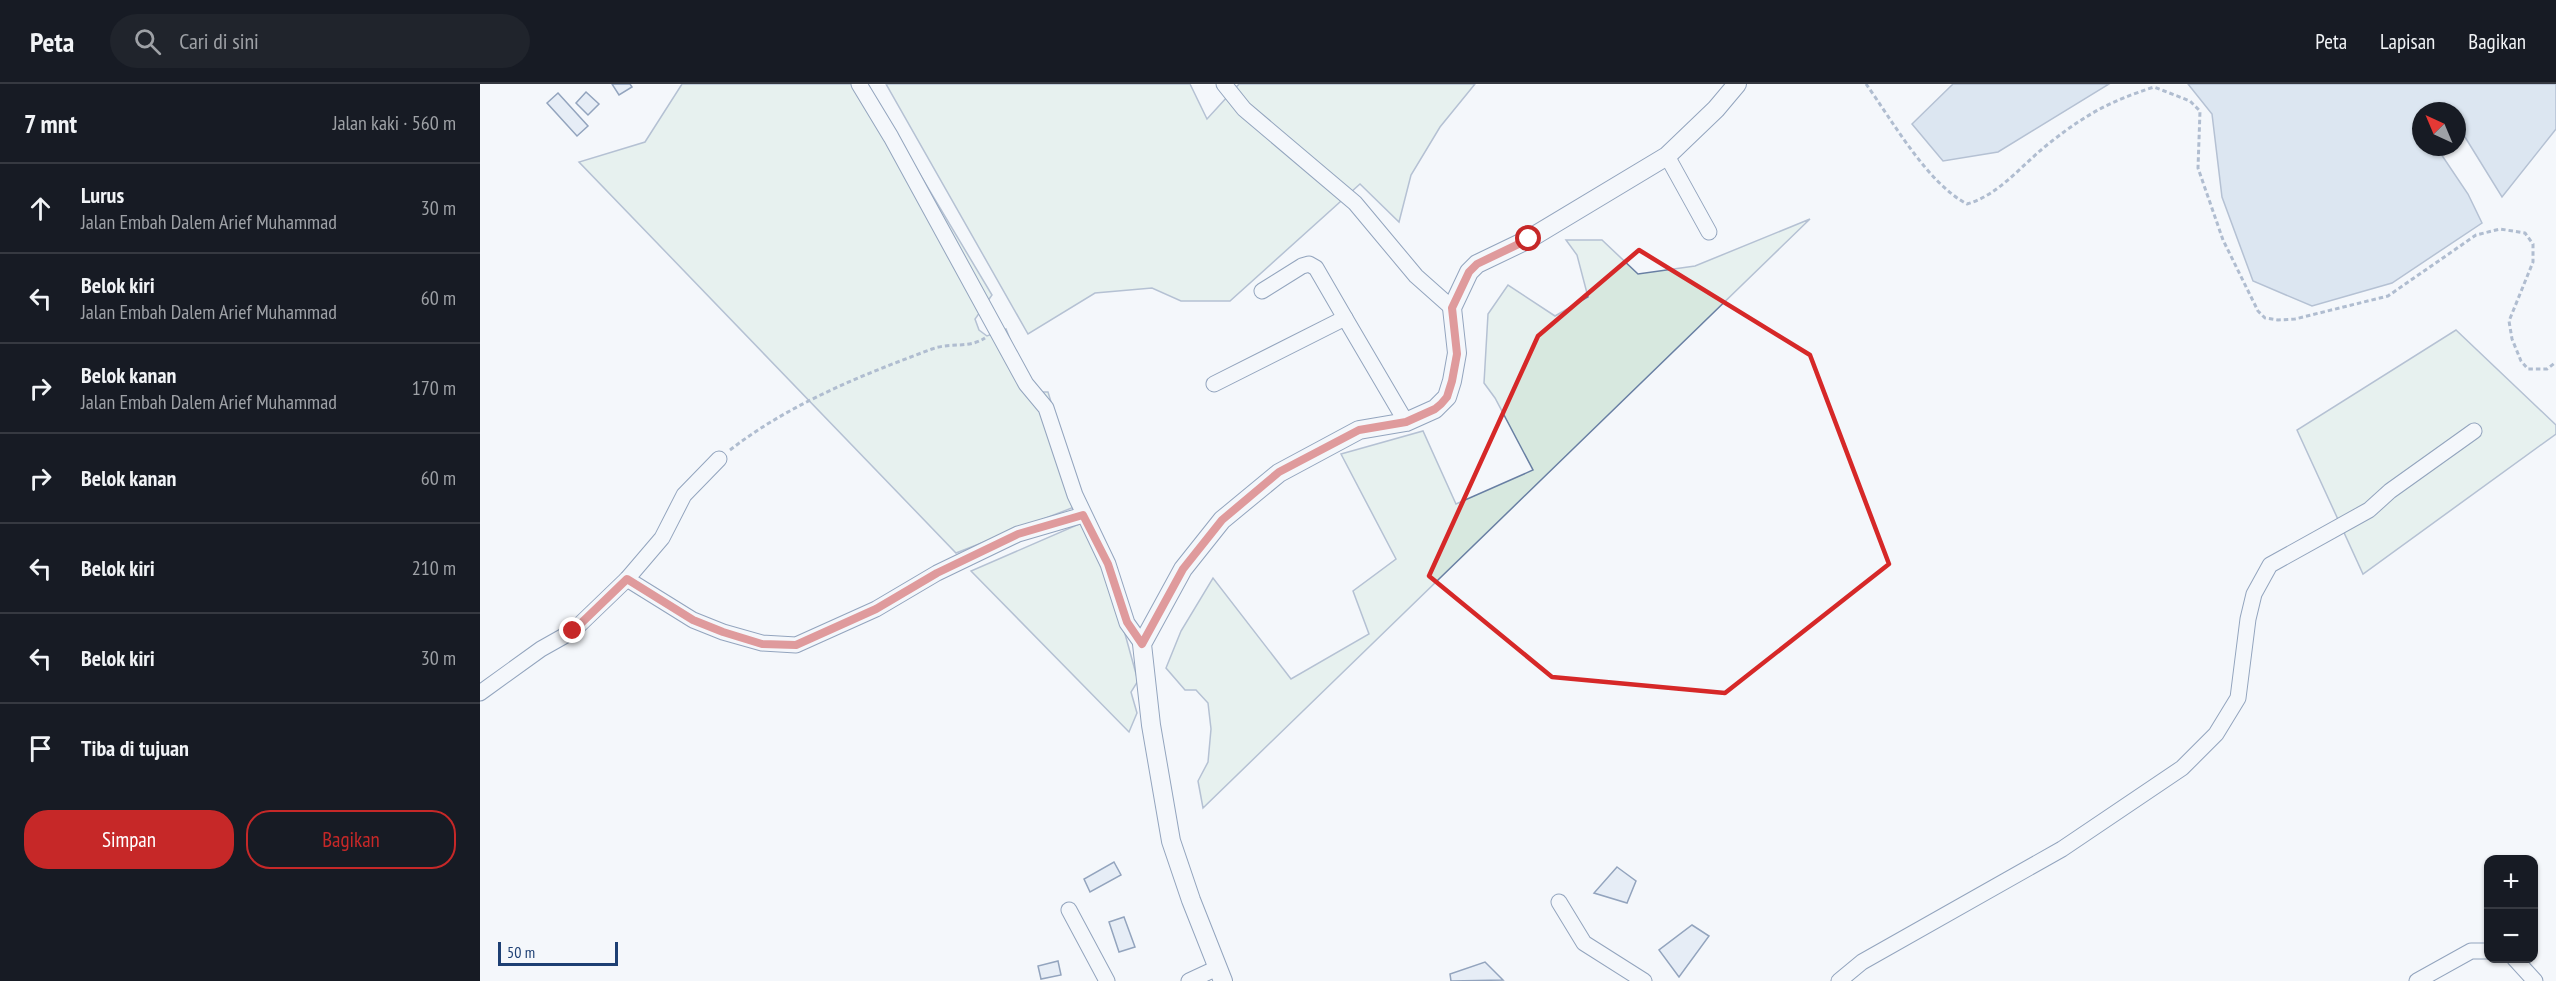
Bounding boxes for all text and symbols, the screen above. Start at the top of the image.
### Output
search box [110,14,530,68]
text: Peta [30,23,74,60]
icon: search [131,25,164,58]
text: Cari di sini [179,27,259,55]
text: Peta [2315,28,2347,55]
text: Lapisan [2380,28,2435,55]
text: Bagikan [2468,28,2526,55]
north arrow [2412,102,2466,156]
text: 7 mnt [24,107,77,140]
text: Jalan kaki · 560 m [333,110,456,136]
text: Lurus [81,181,124,209]
icon: ahead [24,192,57,225]
text: 30 m [421,195,456,221]
text: Jalan Embah Dalem Arief Muhammad [81,209,337,235]
route start [1515,225,1541,251]
text: Belok kiri [81,271,155,299]
icon: left [24,282,57,315]
text: 60 m [421,285,456,311]
text: Jalan Embah Dalem Arief Muhammad [81,299,337,325]
text: Belok kanan [81,361,176,389]
icon: right [24,372,57,405]
text: 170 m [412,375,456,401]
text: Jalan Embah Dalem Arief Muhammad [81,389,337,415]
icon: right [24,462,57,495]
text: Belok kanan [81,464,176,492]
text: 60 m [421,465,456,491]
icon: left [24,552,57,585]
text: Belok kiri [81,554,155,582]
text: 210 m [412,555,456,581]
route end [559,617,585,643]
icon: left [24,642,57,675]
text: Belok kiri [81,644,155,672]
text: 30 m [421,645,456,671]
icon: arrive [24,732,57,765]
text: Tiba di tujuan [81,734,189,762]
button: Simpan [24,810,234,869]
button: Bagikan [246,810,456,869]
map controls [2484,855,2538,963]
button: + [2484,855,2538,909]
button: − [2484,909,2538,963]
scale bar [498,939,618,966]
text: 50 m [507,942,535,962]

